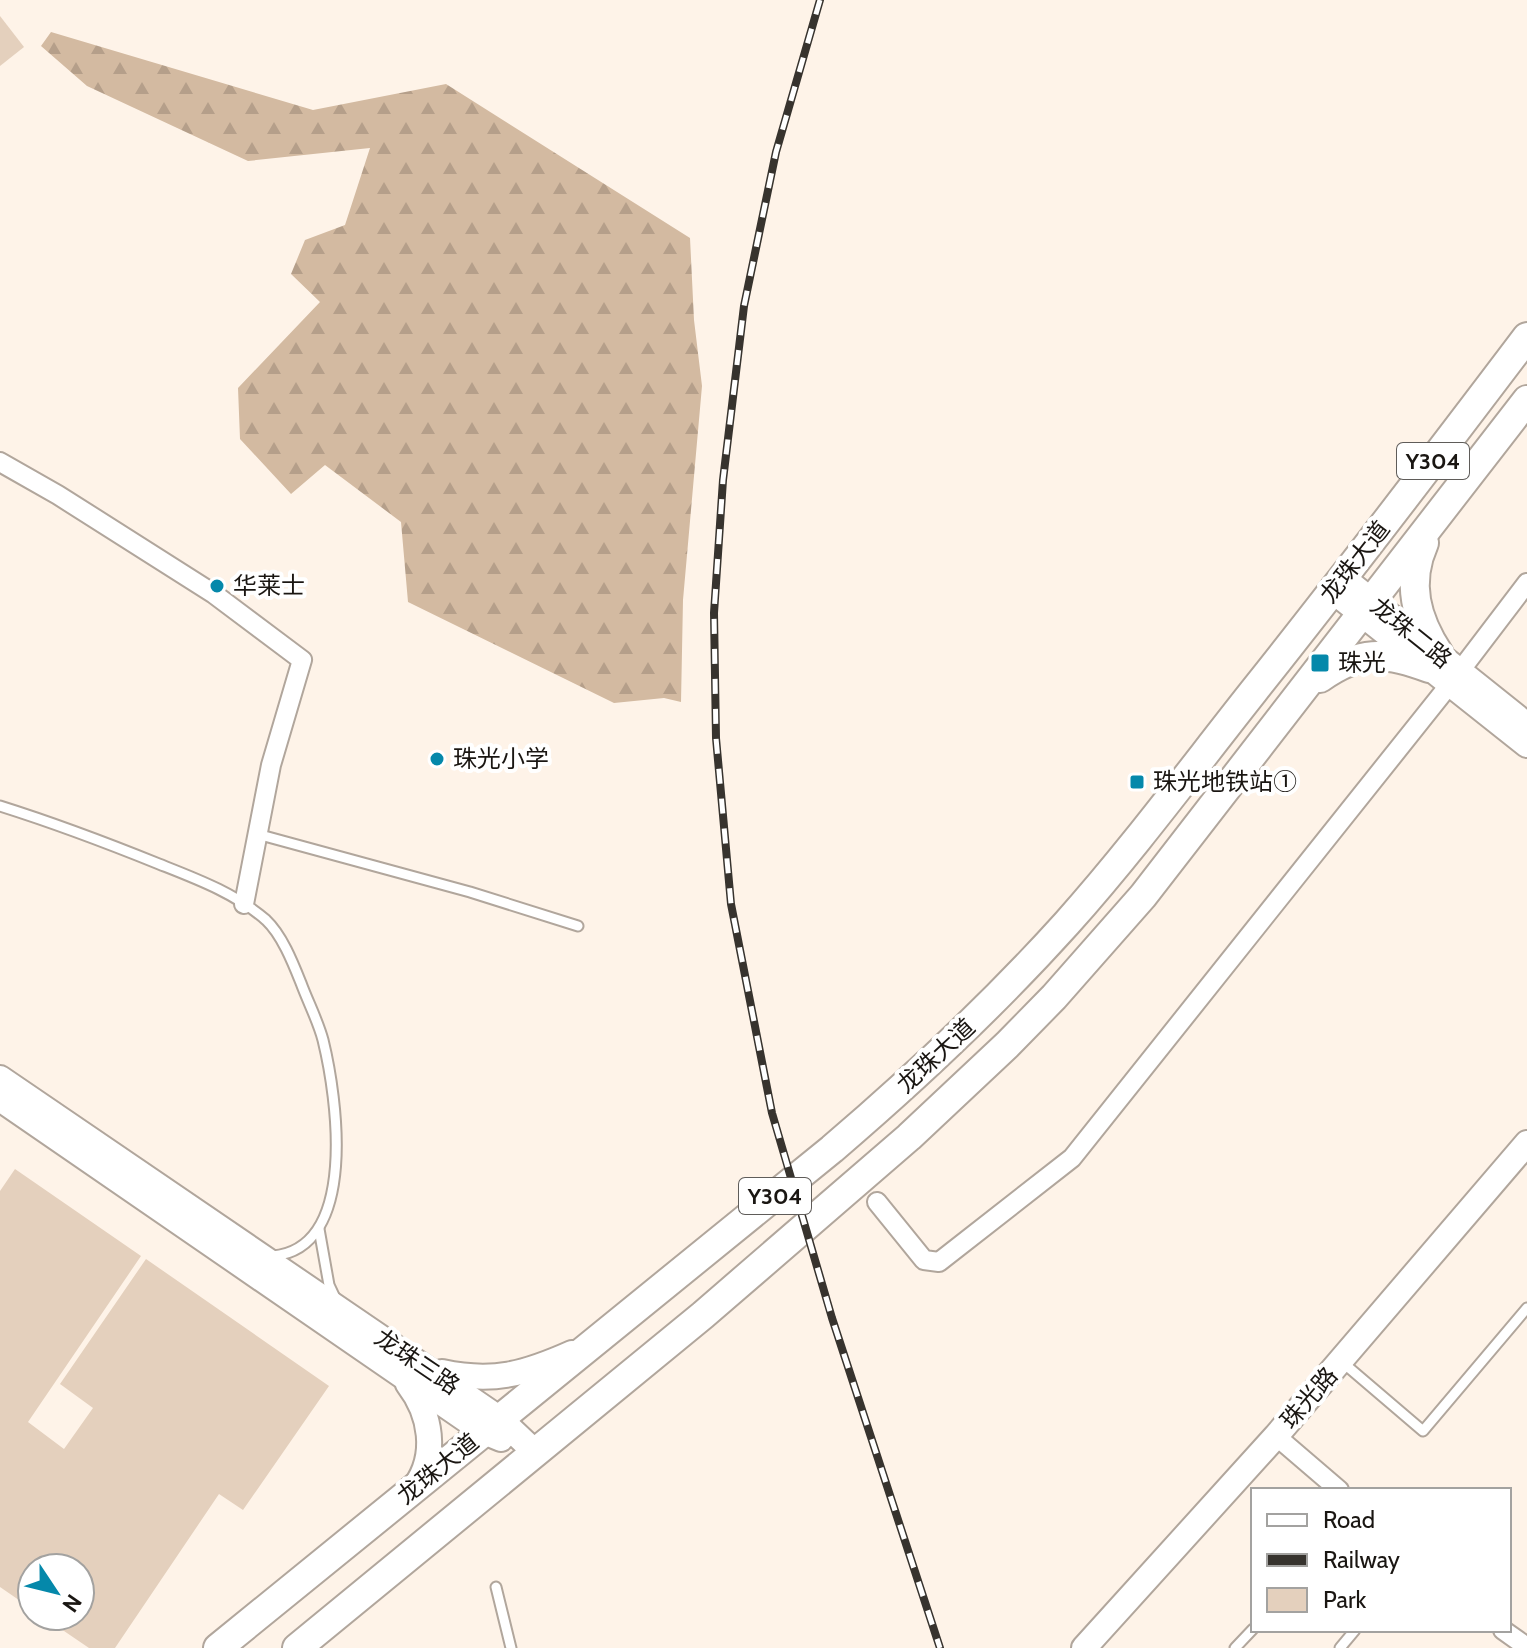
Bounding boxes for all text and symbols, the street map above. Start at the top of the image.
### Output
road number: Y304 [1397,443,1469,479]
street label: 龙珠大道 [1314,515,1396,608]
place label: 华莱士 [233,571,305,600]
marker: 华莱士 [208,577,226,595]
street label: 龙珠二路 [1365,591,1458,674]
place label: 珠光 [1338,648,1386,677]
marker: 珠光 [1309,652,1331,674]
place label: 珠光小学 [453,744,549,773]
marker: 珠光小学 [428,750,446,768]
place label: 珠光地铁站① [1153,767,1297,796]
marker: 珠光地铁站① [1128,773,1146,791]
street label: 龙珠大道 [891,1012,981,1099]
road number: Y304 [739,1178,811,1214]
street label: 龙珠三路 [369,1323,465,1400]
street label: 珠光路 [1274,1361,1343,1434]
street label: 龙珠大道 [391,1427,484,1510]
legend [1251,1488,1511,1632]
text: Road [1323,1505,1375,1534]
text: Railway [1323,1545,1400,1574]
north arrow [16,1552,96,1632]
text: Park [1323,1585,1366,1614]
text: N [56,1589,87,1617]

